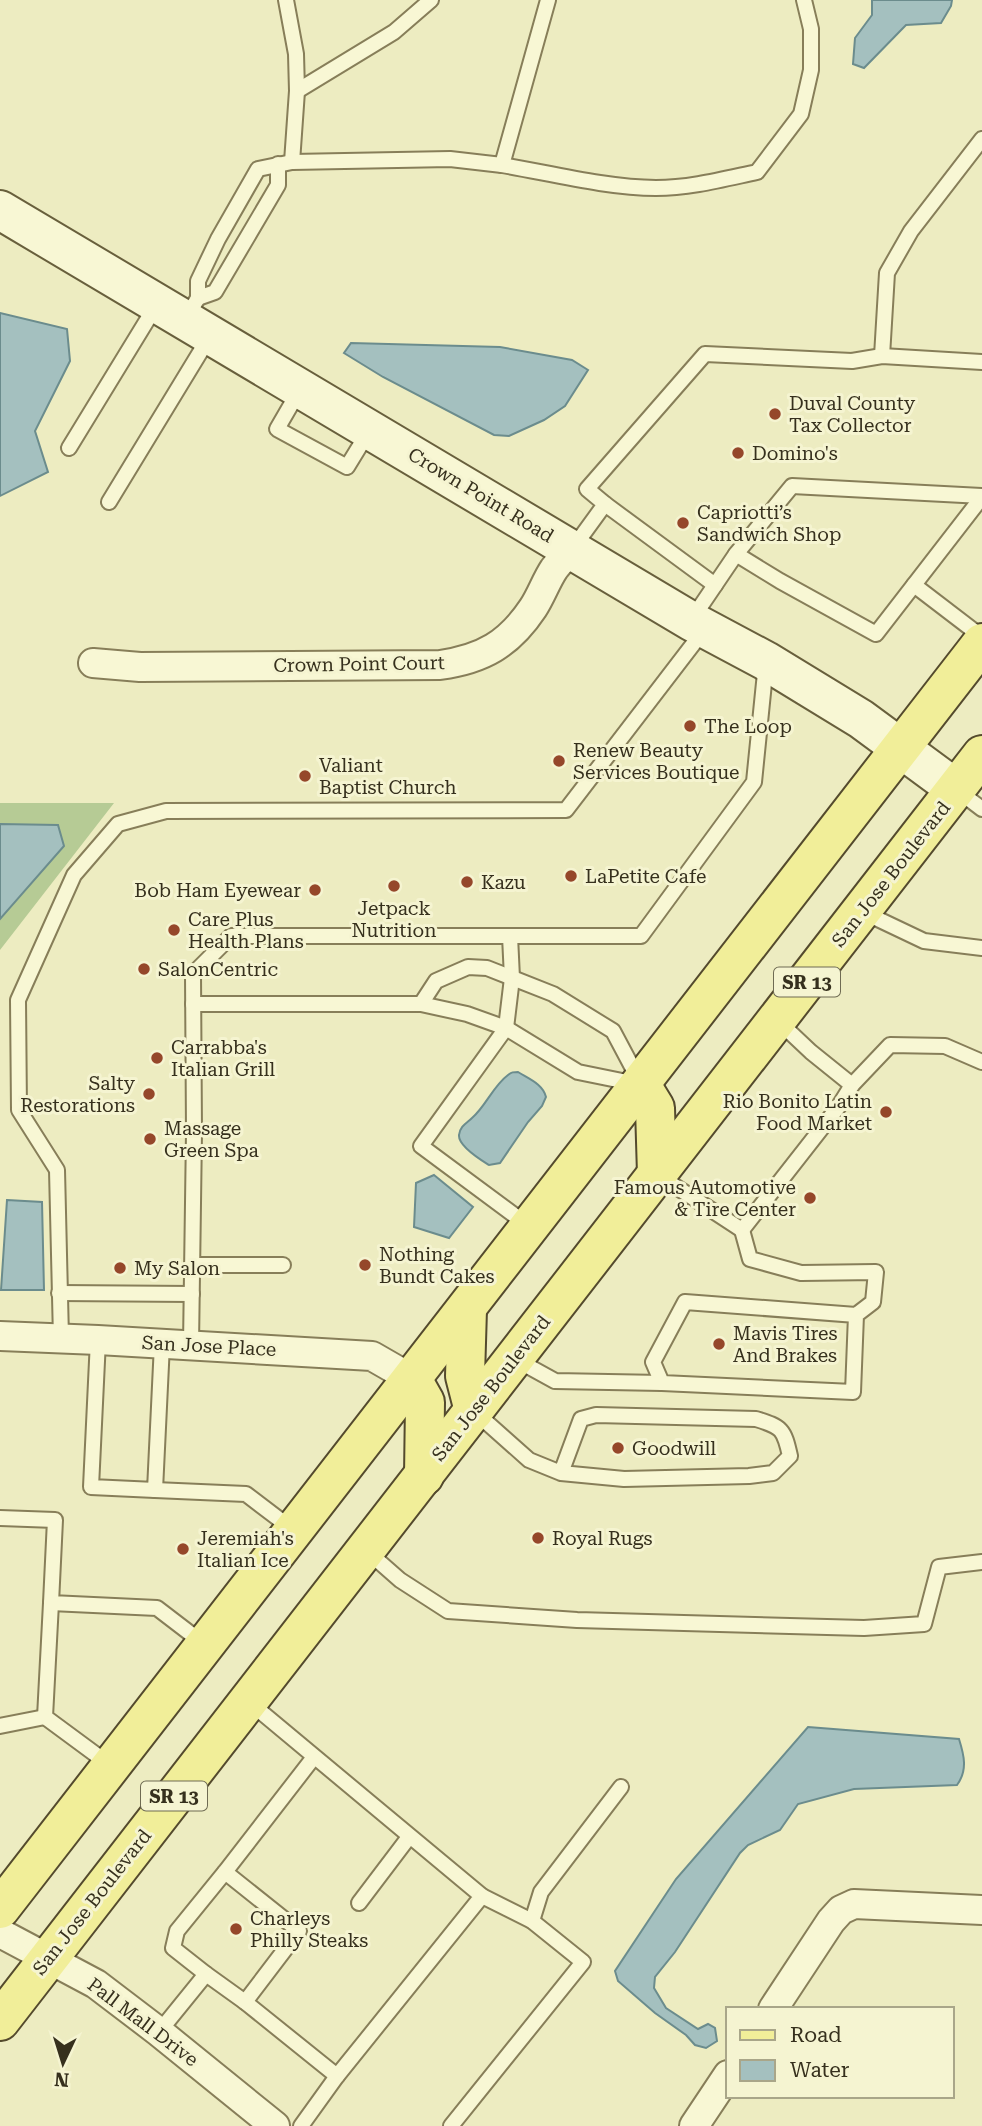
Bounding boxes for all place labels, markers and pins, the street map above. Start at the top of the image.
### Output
place label: Duval County Tax Collector [789,392,916,437]
marker: Duval County Tax Collector [767,406,783,422]
place label: Domino's [752,442,838,465]
marker: Domino's [730,445,746,461]
place label: Capriotti’s Sandwich Shop [697,501,841,546]
marker: Capriotti’s Sandwich Shop [675,515,691,531]
place label: The Loop [704,715,792,738]
marker: The Loop [682,718,698,734]
place label: Renew Beauty Services Boutique [573,739,740,784]
marker: Renew Beauty Services Boutique [551,753,567,769]
place label: Valiant Baptist Church [319,754,457,799]
marker: Valiant Baptist Church [297,768,313,784]
place label: LaPetite Cafe [585,865,706,888]
marker: LaPetite Cafe [563,868,579,884]
place label: Kazu [481,871,526,894]
marker: Kazu [459,874,475,890]
marker: Jetpack Nutrition [386,878,402,894]
place label: Bob Ham Eyewear [134,879,301,902]
marker: Bob Ham Eyewear [307,882,323,898]
place label: Jetpack Nutrition [352,897,436,942]
place label: Care Plus Health Plans [188,908,304,953]
marker: Care Plus Health Plans [166,922,182,938]
place label: SalonCentric [158,958,278,981]
marker: SalonCentric [136,961,152,977]
place label: Carrabba's Italian Grill [171,1036,275,1081]
marker: Carrabba's Italian Grill [149,1050,165,1066]
place label: Salty Restorations [20,1072,136,1117]
marker: Salty Restorations [141,1086,157,1102]
place label: Rio Bonito Latin Food Market [723,1090,872,1135]
marker: Rio Bonito Latin Food Market [878,1104,894,1120]
place label: Massage Green Spa [164,1117,260,1162]
marker: Massage Green Spa [142,1131,158,1147]
place label: Famous Automotive & Tire Center [614,1176,796,1221]
marker: Famous Automotive & Tire Center [802,1190,818,1206]
place label: Nothing Bundt Cakes [379,1243,495,1288]
place label: My Salon [134,1257,220,1280]
marker: Nothing Bundt Cakes [357,1257,373,1273]
marker: My Salon [112,1260,128,1276]
place label: Mavis Tires And Brakes [733,1322,838,1367]
marker: Mavis Tires And Brakes [711,1336,727,1352]
place label: Goodwill [632,1437,716,1460]
marker: Goodwill [610,1440,626,1456]
place label: Jeremiah's Italian Ice [197,1527,294,1572]
place label: Royal Rugs [552,1527,652,1550]
marker: Royal Rugs [530,1530,546,1546]
marker: Jeremiah's Italian Ice [175,1541,191,1557]
place label: Charleys Philly Steaks [250,1907,368,1952]
marker: Charleys Philly Steaks [228,1921,244,1937]

